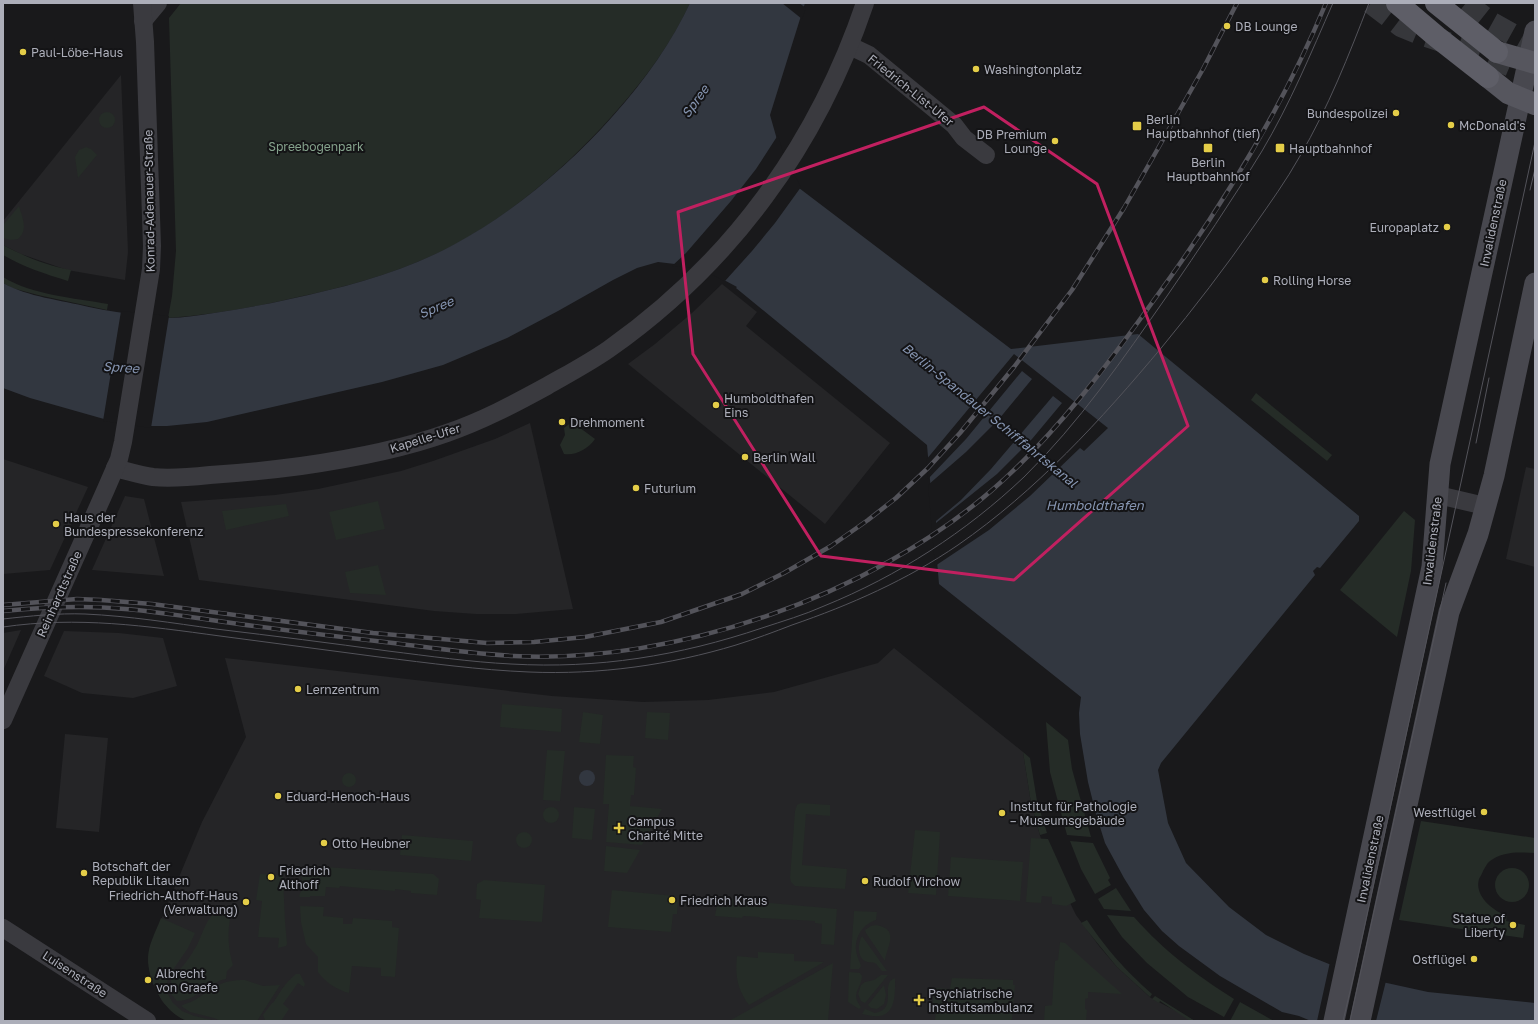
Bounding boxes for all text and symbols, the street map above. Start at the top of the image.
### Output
place label: DB Lounge [1235,19,1297,34]
marker: DB Lounge [1222,21,1232,31]
place label: Paul-Löbe-Haus [31,45,123,60]
marker: Paul-Löbe-Haus [18,47,28,57]
street label: Friedrich-List-Ufer [865,51,957,129]
place label: Washingtonplatz [984,62,1082,77]
marker: Washingtonplatz [971,64,981,74]
water label: Spree [678,80,713,120]
place label: Bundespolizei [1307,106,1388,121]
marker: Bundespolizei [1391,108,1401,118]
place label: Berlin Hauptbahnhof (tief) [1146,112,1260,141]
place label: McDonald's [1459,118,1526,133]
marker: Berlin Hauptbahnhof (tief) [1131,120,1143,132]
marker: McDonald's [1446,120,1456,130]
place label: DB Premium Lounge [976,127,1047,156]
street label: Konrad-Adenauer-Straße [140,130,158,272]
marker: DB Premium Lounge [1050,136,1060,146]
park label: Spreebogenpark [268,139,364,154]
place label: Hauptbahnhof [1289,141,1373,156]
marker: Berlin Hauptbahnhof [1202,142,1214,154]
marker: Hauptbahnhof [1274,142,1286,154]
place label: Berlin Hauptbahnhof [1166,155,1250,184]
street label: Invalidenstraße [1476,178,1510,268]
place label: Europaplatz [1369,220,1439,235]
marker: Europaplatz [1442,222,1452,232]
place label: Rolling Horse [1273,273,1351,288]
marker: Rolling Horse [1260,275,1270,285]
water label: Spree [416,292,457,321]
water label: Berlin-Spandauer Schifffahrtskanal [899,339,1081,491]
water label: Spree [102,358,141,376]
place label: Humboldthafen Eins [724,391,814,420]
marker: Humboldthafen Eins [711,400,721,410]
place label: Drehmoment [570,415,645,430]
marker: Drehmoment [557,417,567,427]
street label: Kapelle-Ufer [388,420,462,456]
place label: Berlin Wall [753,450,816,465]
marker: Berlin Wall [740,452,750,462]
place label: Futurium [644,481,696,496]
marker: Futurium [631,483,641,493]
street label: Invalidenstraße [1419,496,1445,586]
water label: Humboldthafen [1046,497,1145,513]
place label: Haus der Bundespressekonferenz [64,510,203,539]
marker: Haus der Bundespressekonferenz [51,519,61,529]
street label: Reinhardtstraße [33,548,85,639]
place label: Lernzentrum [306,682,379,697]
marker: Lernzentrum [293,684,303,694]
place label: Eduard-Henoch-Haus [286,789,410,804]
marker: Eduard-Henoch-Haus [273,791,283,801]
place label: Institut für Pathologie – Museumsgebäude [1010,799,1137,828]
place label: Westflügel [1413,805,1476,820]
marker: Westflügel [1479,807,1489,817]
marker: Institut für Pathologie – Museumsgebäude [997,808,1007,818]
place label: Campus Charité Mitte [628,814,703,843]
street label: Invalidenstraße [1353,814,1387,904]
marker: Campus Charité Mitte [613,822,625,834]
place label: Otto Heubner [332,836,411,851]
marker: Otto Heubner [319,838,329,848]
place label: Botschaft der Republik Litauen [92,859,189,888]
place label: Friedrich Althoff [279,863,330,892]
marker: Botschaft der Republik Litauen [79,868,89,878]
marker: Friedrich Althoff [266,872,276,882]
place label: Rudolf Virchow [873,874,961,889]
marker: Rudolf Virchow [860,876,870,886]
place label: Friedrich-Althoff-Haus (Verwaltung) [109,888,238,917]
place label: Friedrich Kraus [680,893,767,908]
marker: Friedrich Kraus [667,895,677,905]
marker: Friedrich-Althoff-Haus (Verwaltung) [241,897,251,907]
place label: Statue of Liberty [1453,911,1506,940]
marker: Statue of Liberty [1508,920,1518,930]
street label: Luisenstraße [40,948,110,1001]
place label: Ostflügel [1412,952,1466,967]
marker: Ostflügel [1469,954,1479,964]
place label: Albrecht von Graefe [156,966,218,995]
marker: Albrecht von Graefe [143,975,153,985]
place label: Psychiatrische Institutsambulanz [928,986,1033,1015]
marker: Psychiatrische Institutsambulanz [913,994,925,1006]

